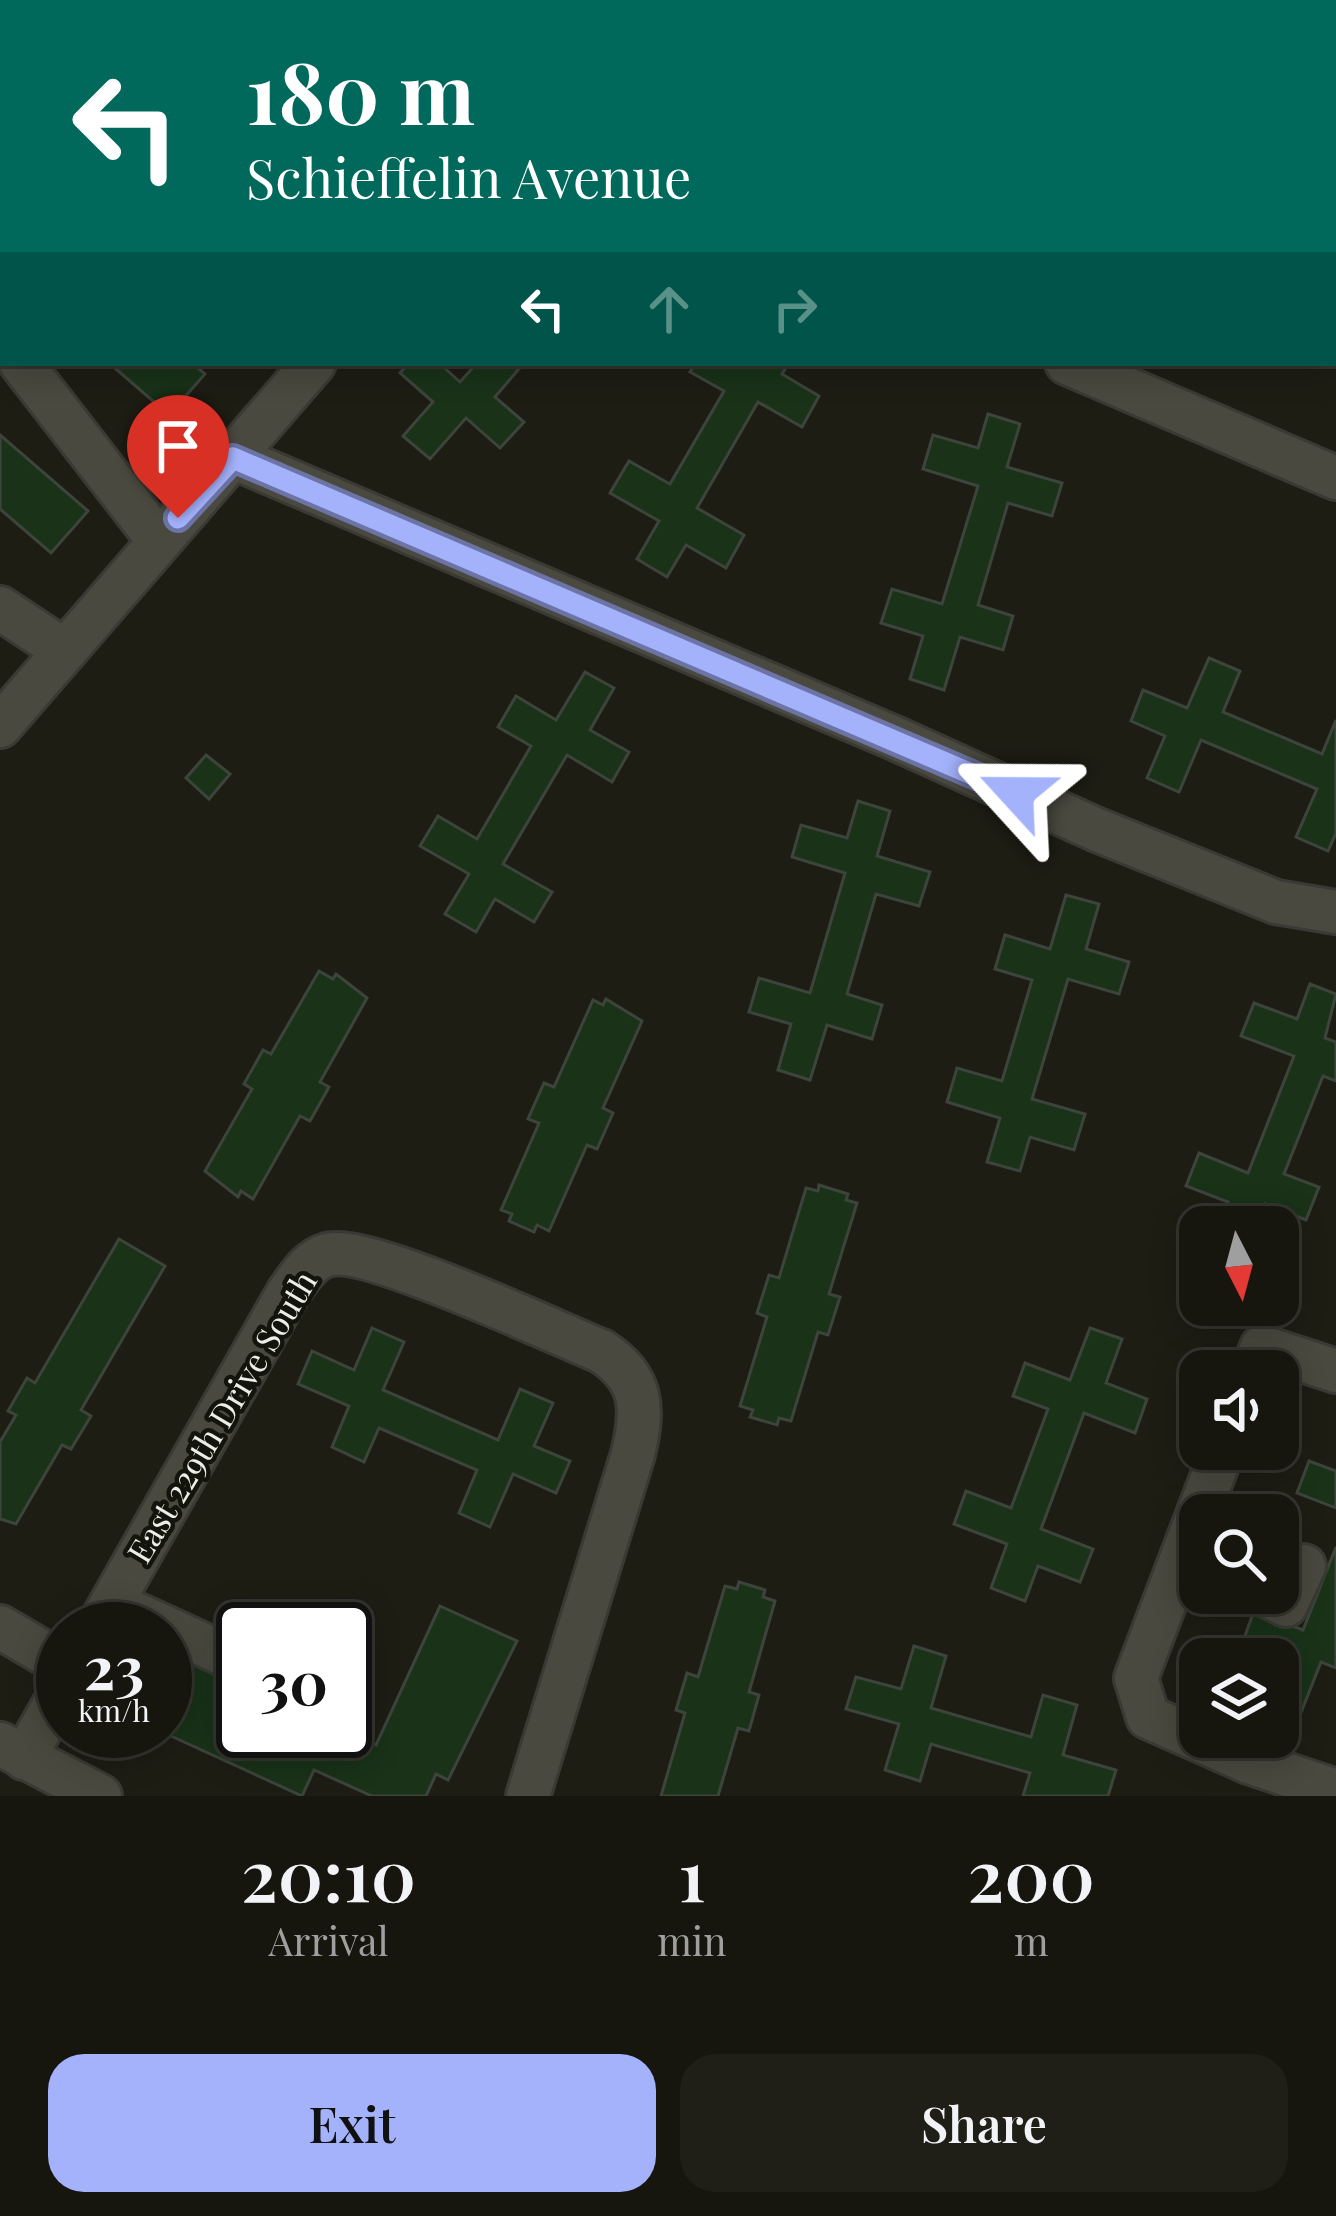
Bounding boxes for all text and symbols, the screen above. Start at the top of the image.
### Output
text: 180 m [246,34,475,146]
icon: left [48,48,204,204]
text: Schieffelin Avenue [246,141,691,213]
icon: left [510,276,576,342]
icon: ahead [636,276,702,342]
icon: right [762,276,828,342]
pin [127,395,229,518]
icon: arrive [145,413,211,479]
position arrow [953,730,1079,856]
north arrow [1179,1206,1299,1326]
map controls [1179,1206,1299,1758]
street label: East 229th Drive South [116,1262,325,1570]
button: sound [1179,1350,1299,1470]
button: search [1179,1494,1299,1614]
speed limit sign: 30 [216,1602,372,1758]
text: 23 [84,1625,144,1705]
button: layers [1179,1638,1299,1758]
text: km/h [78,1690,150,1730]
text: 20:10 [241,1824,416,1920]
text: 1 [678,1824,705,1920]
text: 200 [968,1824,1095,1920]
text: Arrival [269,1914,389,1966]
text: min [657,1914,726,1966]
text: m [1014,1914,1049,1966]
button: Exit [48,2054,656,2192]
button: Share [680,2054,1288,2192]

